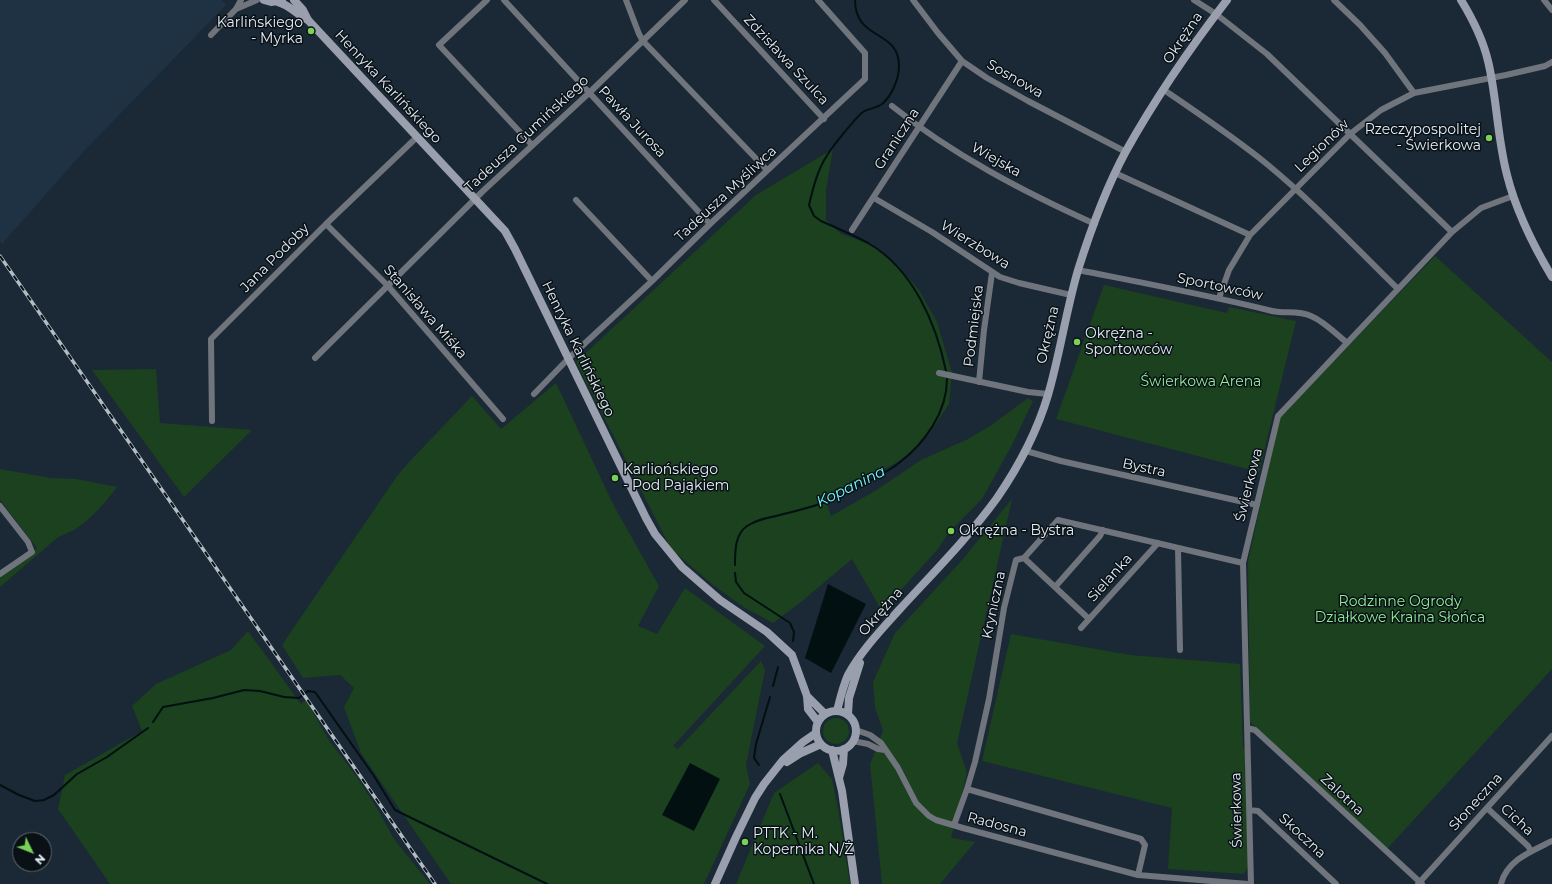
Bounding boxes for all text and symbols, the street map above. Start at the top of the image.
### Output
street label: Okrężna [1160,9,1206,67]
street label: Zdzisława Szulca [740,11,832,109]
place label: Karlińskiego - Myrka [217,15,303,48]
marker: Karlińskiego - Myrka [306,26,316,36]
street label: Henryka Karlińskiego [331,27,445,147]
street label: Sosnowa [984,56,1046,102]
street label: Tadeusza Gumińskiego [462,72,592,196]
street label: Pawła Jurosa [595,83,669,161]
street label: Graniczna [871,105,923,173]
street label: Legionów [1291,116,1353,176]
place label: Rzeczypospolitej - Świerkowa [1365,122,1481,154]
marker: Rzeczypospolitej - Świerkowa [1484,133,1494,143]
street label: Wiejska [968,139,1024,181]
street label: Tadeusza Myśliwca [672,143,780,245]
street label: Wierzbowa [937,217,1013,273]
street label: Jana Podoby [237,220,313,296]
street label: Stanisława Miśka [380,262,470,362]
street label: Sportowców [1175,270,1265,304]
street label: Henryka Karlińskiego [538,278,618,420]
street label: Podmiejska [961,284,987,368]
street label: Okrężna [1033,305,1063,365]
place label: Okrężna - Sportowców [1085,326,1172,358]
marker: Okrężna - Sportowców [1072,337,1082,347]
park label: Świerkowa Arena [1141,374,1261,390]
street label: Świerkowa [1232,446,1266,524]
street label: Bystra [1121,455,1167,481]
place label: Karliońskiego - Pod Pająkiem [623,462,729,494]
water label: Kopanina [814,463,888,511]
marker: Karliońskiego - Pod Pająkiem [610,473,620,483]
place label: Okrężna - Bystra [959,523,1074,539]
marker: Okrężna - Bystra [946,526,956,536]
street label: Sielanka [1084,551,1136,605]
street label: Kryniczna [979,570,1009,640]
street label: Okrężna [855,584,907,640]
park label: Rodzinne Ogrody Działkowe Kraina Słońca [1315,594,1485,626]
street label: Słoneczna [1446,770,1506,834]
street label: Zalotna [1317,771,1367,819]
street label: Świerkowa [1228,772,1246,848]
street label: Cicha [1497,800,1537,840]
street label: Radosna [965,809,1029,841]
street label: Skoczna [1275,810,1329,862]
place label: PTTK - M. Kopernika N/Ż [753,826,853,858]
north arrow [12,832,52,872]
marker: PTTK - M. Kopernika N/Ż [740,837,750,847]
text: N [32,851,48,868]

